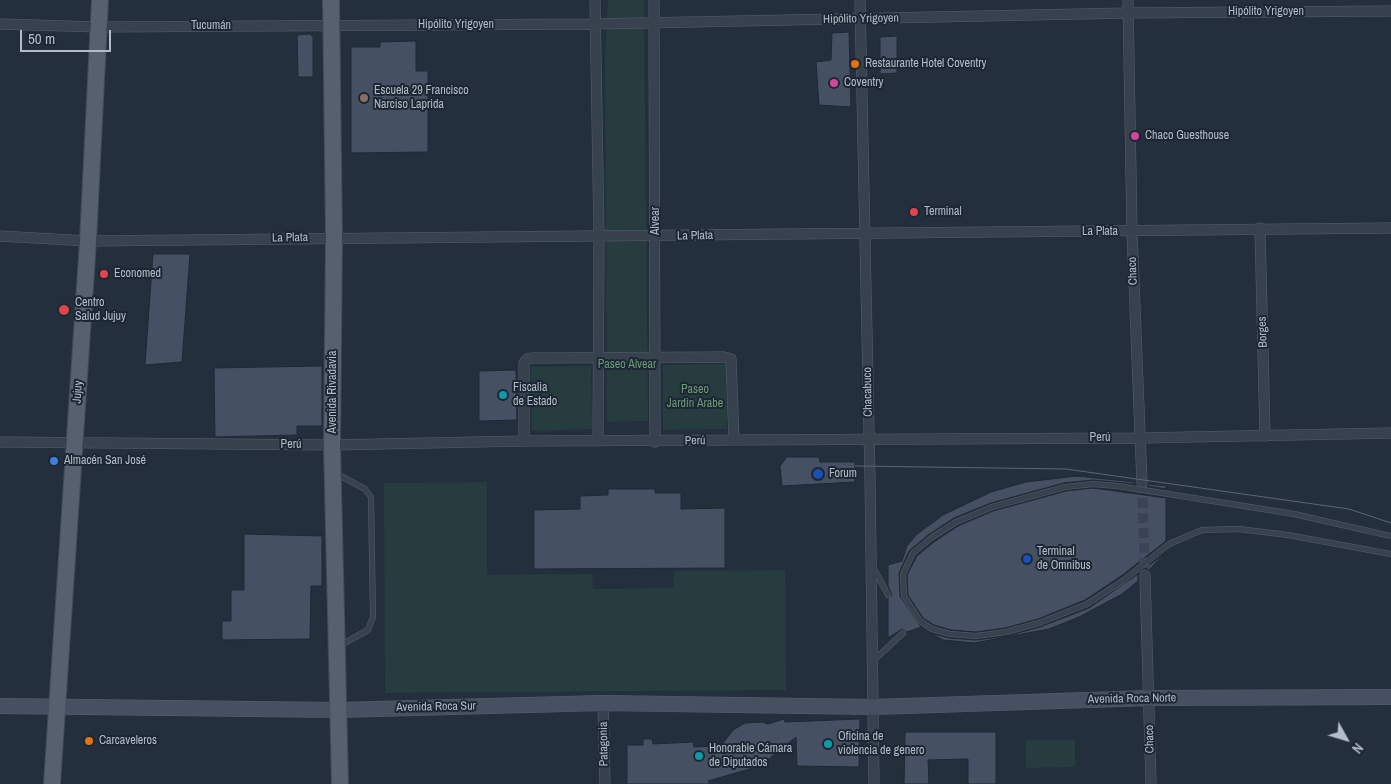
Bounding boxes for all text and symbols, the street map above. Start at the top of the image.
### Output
street label: Hipólito Yrigoyen [1228,5,1304,19]
street label: Hipólito Yrigoyen [823,11,899,27]
street label: Hipólito Yrigoyen [418,18,494,32]
street label: Tucumán [191,19,231,33]
scale bar [22,20,114,52]
text: 50 m [28,28,55,49]
place label: Restaurante Hotel Coventry [865,57,986,71]
marker: Restaurante Hotel Coventry [849,58,861,70]
place label: Coventry [844,76,883,90]
marker: Coventry [828,77,840,89]
place label: Escuela 29 Francisco Narciso Laprida [374,84,469,112]
marker: Escuela 29 Francisco Narciso Laprida [358,92,370,104]
place label: Chaco Guesthouse [1145,129,1229,143]
marker: Chaco Guesthouse [1129,130,1141,142]
place label: Terminal [924,205,962,219]
marker: Terminal [908,206,920,218]
street label: Alvear [649,207,663,235]
street label: La Plata [1082,225,1118,239]
street label: La Plata [677,228,713,244]
street label: La Plata [272,230,308,246]
street label: Chaco [1125,257,1141,285]
place label: Economed [114,267,161,281]
marker: Economed [98,268,110,280]
place label: Centro Salud Jujuy [75,296,126,324]
marker: Centro Salud Jujuy [57,303,71,317]
street label: Borges [1255,316,1271,348]
street label: Avenida Rivadavia [326,351,340,433]
park label: Paseo Alvear [598,358,656,372]
street label: Chacabuco [860,367,876,417]
street label: Jujuy [70,380,86,404]
place label: Fiscalia de Estado [513,381,557,409]
park label: Paseo Jardin Arabe [667,383,723,411]
marker: Fiscalia de Estado [497,389,509,401]
street label: Perú [1090,431,1110,445]
street label: Perú [684,434,706,448]
street label: Perú [281,438,301,452]
place label: Almacén San José [64,454,146,468]
marker: Almacén San José [48,455,60,467]
marker: Forum [811,467,825,481]
place label: Forum [829,467,857,481]
place label: Terminal de Omnibus [1037,545,1091,573]
marker: Terminal de Omnibus [1021,553,1033,565]
street label: Avenida Roca Norte [1088,691,1176,707]
street label: Avenida Roca Sur [396,699,476,715]
north arrow [1321,714,1371,764]
street label: Patagonia [596,721,612,767]
street label: Chaco [1143,725,1157,753]
place label: Oficina de violencia de genero [838,730,924,758]
place label: Carcaveleros [99,734,157,748]
marker: Carcaveleros [83,735,95,747]
marker: Oficina de violencia de genero [822,738,834,750]
text: N [1348,740,1367,757]
place label: Honorable Cámara de Diputados [709,742,792,770]
marker: Honorable Cámara de Diputados [693,750,705,762]

